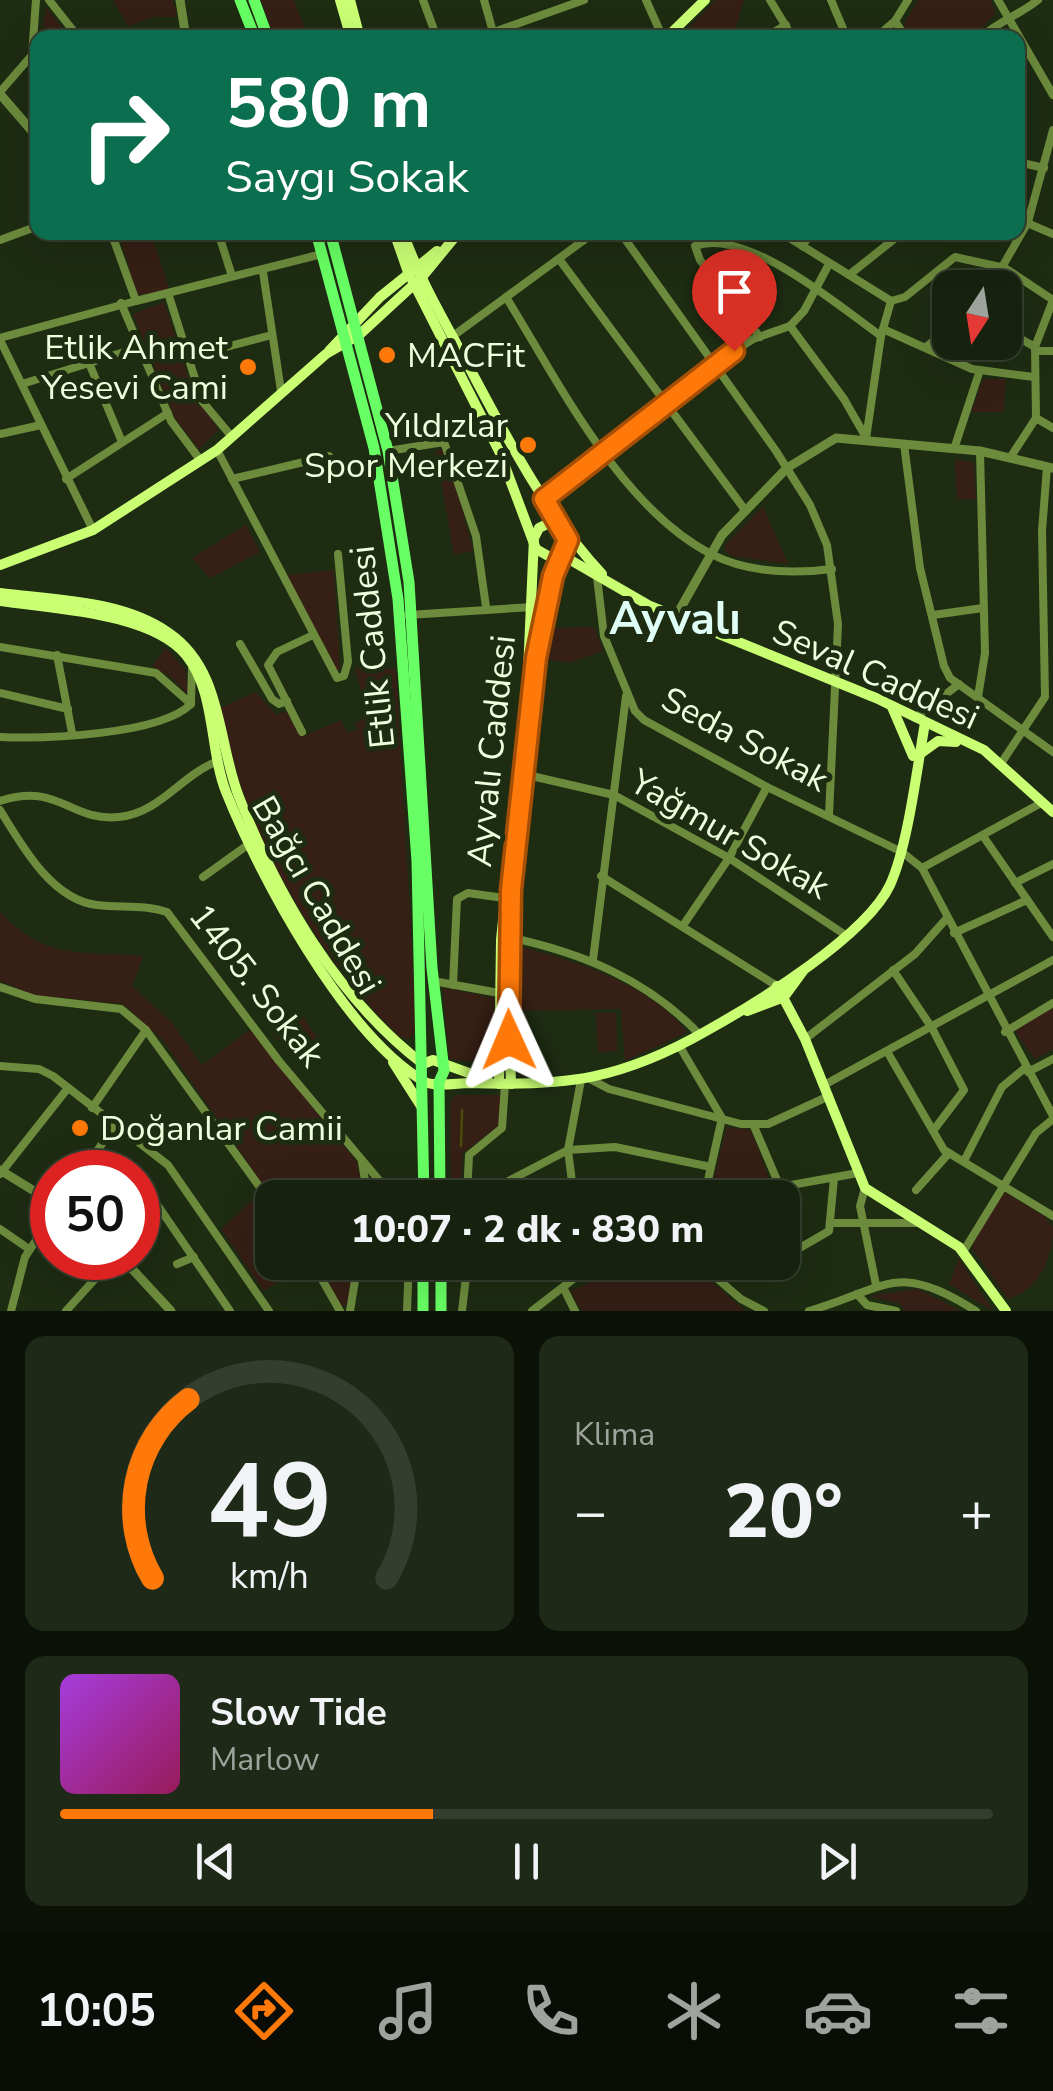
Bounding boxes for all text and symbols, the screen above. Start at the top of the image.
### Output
text: 580 m [225,56,431,152]
icon: right [60,70,190,200]
text: Saygı Sokak [225,147,469,208]
pin [692,249,777,352]
icon: arrive [707,264,762,319]
north arrow [932,270,1022,360]
map controls [932,270,1022,360]
place label: Etlik Ahmet Yesevi Cami [40,324,229,411]
place label: MACFit [407,332,526,379]
marker: MACFit [376,344,398,366]
marker: Etlik Ahmet Yesevi Cami [237,356,259,378]
place label: Yıldızlar Spor Merkezi [304,402,508,489]
marker: Yıldızlar Spor Merkezi [517,434,539,456]
street label: Etlik Caddesi [338,543,406,751]
district label: Ayvalı [609,589,741,650]
street label: Seval Caddesi [765,608,986,741]
street label: Ayvalı Caddesi [456,633,527,869]
street label: Seda Sokak [653,676,837,803]
street label: Yağmur Sokak [621,758,838,911]
street label: Bağcı Caddesi [241,787,392,1003]
street label: 1405. Sokak [178,894,336,1077]
position arrow [457,988,561,1092]
place label: Doğanlar Camii [100,1105,343,1152]
marker: Doğanlar Camii [69,1117,91,1139]
speed limit sign: 50 [30,1150,160,1280]
text: 10:07 · 2 dk · 830 m [351,1204,704,1255]
text: Klima [574,1413,655,1456]
text: 49 [207,1431,332,1573]
text: 20° [724,1461,843,1563]
text: − [574,1475,607,1550]
text: + [960,1475,993,1550]
text: km/h [230,1552,309,1601]
text: Slow Tide [210,1687,387,1738]
text: Marlow [210,1738,320,1781]
icon: previous [188,1834,243,1889]
icon: pause [499,1834,554,1889]
icon: next [810,1834,865,1889]
icon: directions [229,1976,299,2046]
icon: music [373,1976,443,2046]
icon: phone [516,1976,586,2046]
icon: climate [659,1976,729,2046]
icon: car [803,1976,873,2046]
icon: filters [946,1976,1016,2046]
text: 10:05 [37,1981,156,2042]

